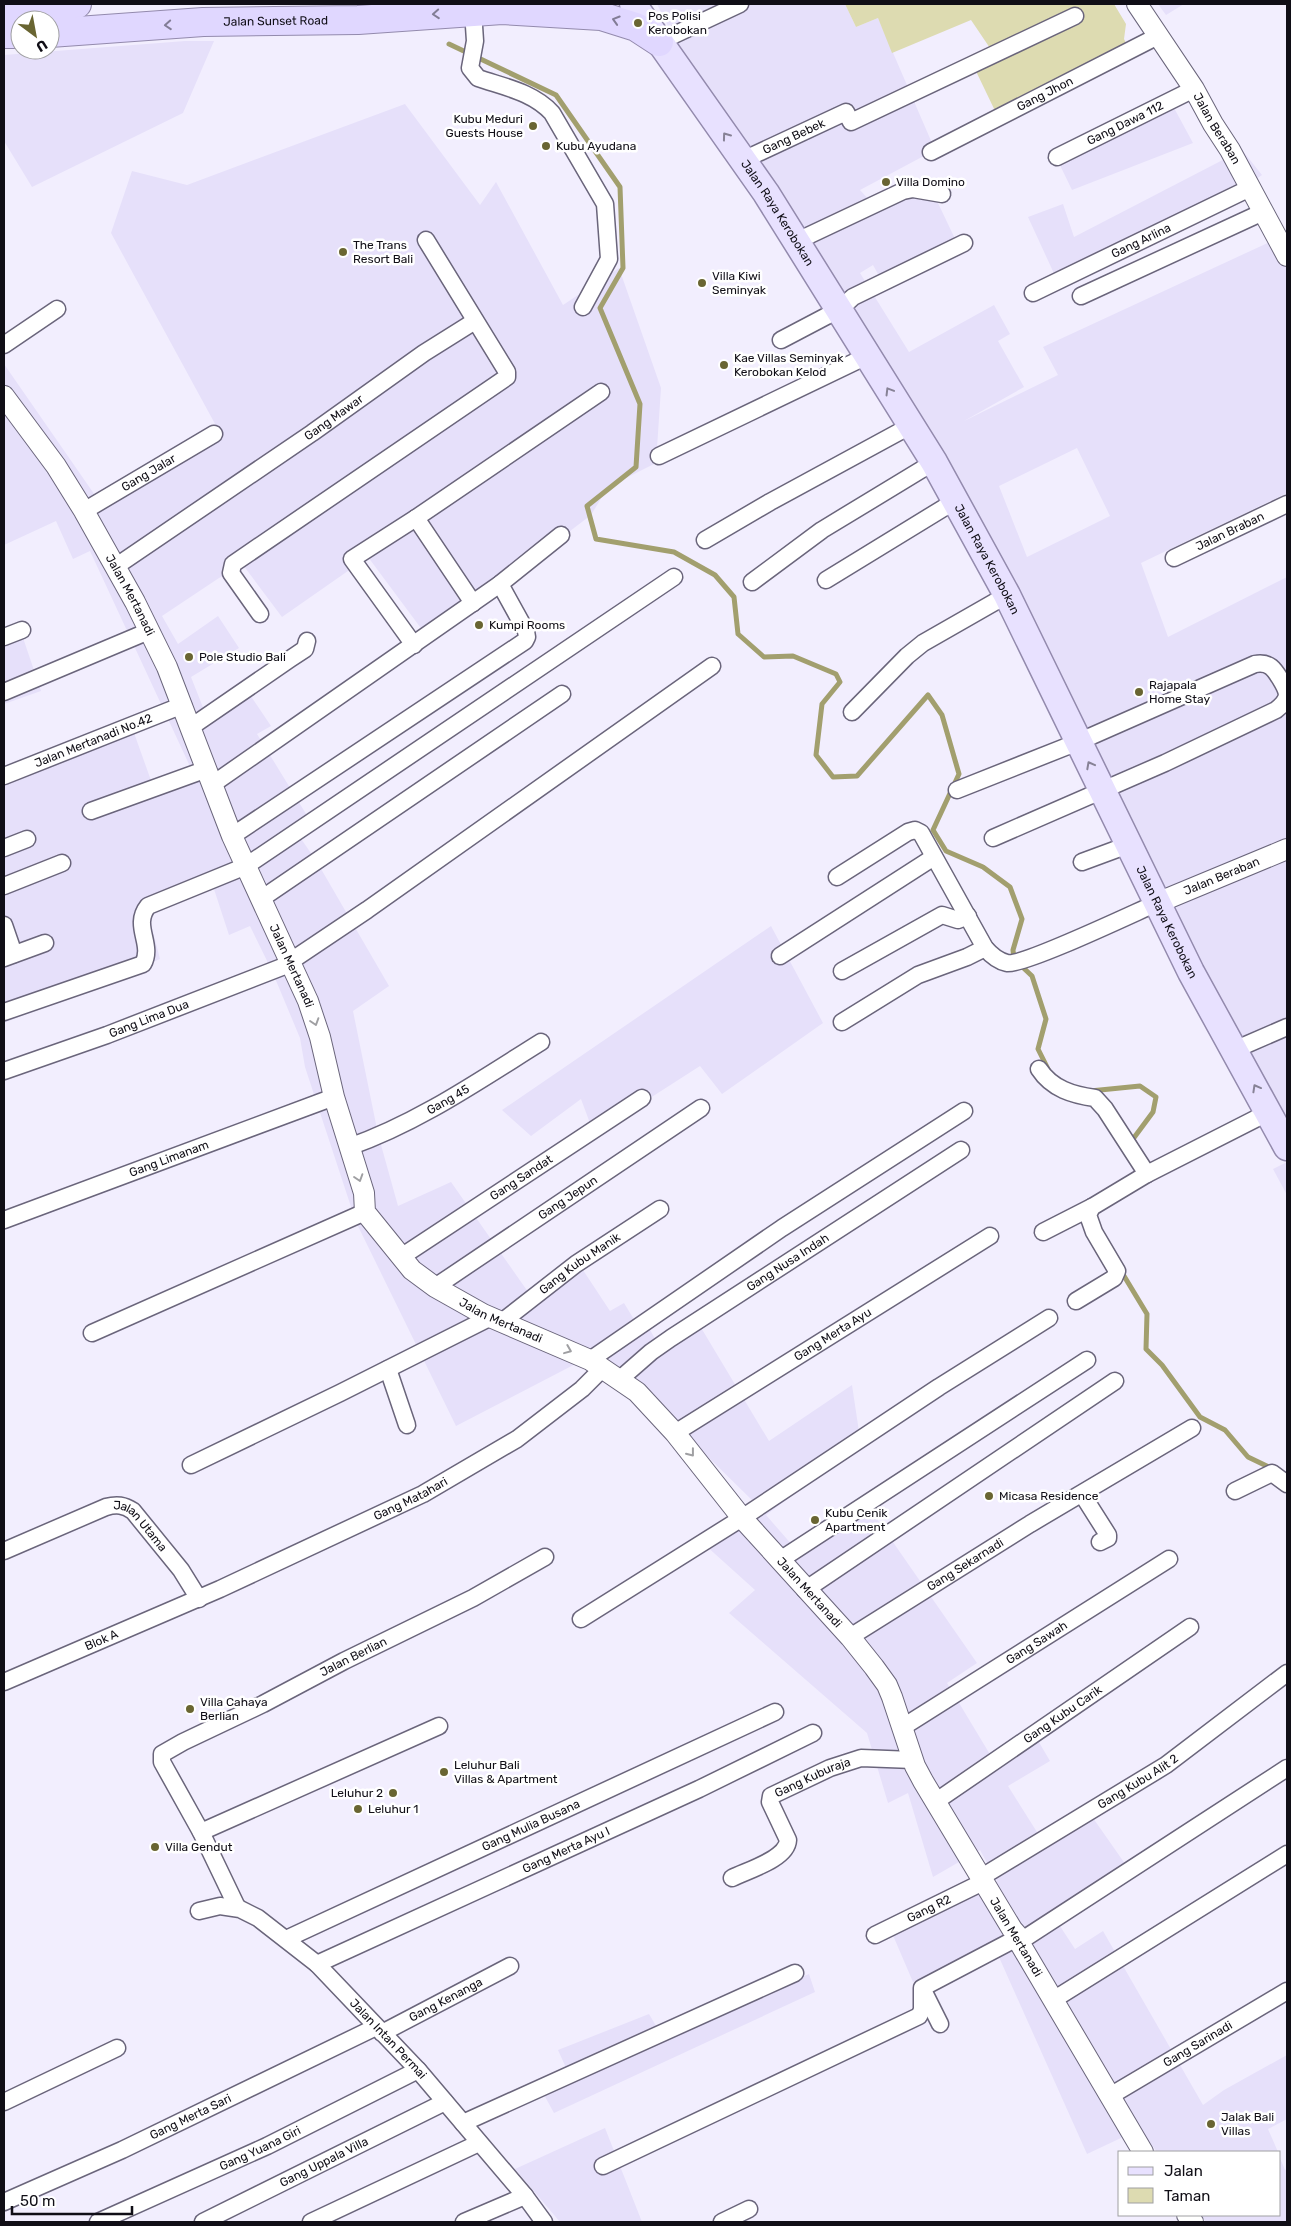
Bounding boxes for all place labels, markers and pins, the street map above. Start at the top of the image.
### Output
place label: Pos Polisi Kerobokan [648,9,707,37]
marker: Pos Polisi Kerobokan [632,17,644,29]
place label: Kubu Meduri Guests House [446,112,523,140]
marker: Kubu Meduri Guests House [527,120,539,132]
place label: Kubu Ayudana [556,139,636,153]
marker: Kubu Ayudana [540,140,552,152]
place label: Villa Domino [896,175,965,189]
marker: Villa Domino [880,176,892,188]
place label: The Trans Resort Bali [353,238,413,266]
marker: The Trans Resort Bali [337,246,349,258]
place label: Villa Kiwi Seminyak [712,269,767,297]
marker: Villa Kiwi Seminyak [696,277,708,289]
place label: Kae Villas Seminyak Kerobokan Kelod [734,351,844,379]
marker: Kae Villas Seminyak Kerobokan Kelod [718,359,730,371]
place label: Kumpi Rooms [489,618,565,632]
marker: Kumpi Rooms [473,619,485,631]
place label: Pole Studio Bali [199,650,286,664]
marker: Pole Studio Bali [183,651,195,663]
place label: Rajapala Home Stay [1149,678,1210,706]
marker: Rajapala Home Stay [1133,686,1145,698]
place label: Micasa Residence [999,1489,1099,1503]
marker: Micasa Residence [983,1490,995,1502]
place label: Kubu Cenik Apartment [825,1506,888,1534]
marker: Kubu Cenik Apartment [809,1514,821,1526]
place label: Villa Cahaya Berlian [200,1695,268,1723]
marker: Villa Cahaya Berlian [184,1703,196,1715]
place label: Leluhur Bali Villas & Apartment [454,1758,558,1786]
marker: Leluhur Bali Villas & Apartment [438,1766,450,1778]
place label: Leluhur 2 [331,1786,383,1800]
marker: Leluhur 2 [387,1787,399,1799]
place label: Leluhur 1 [368,1802,418,1816]
marker: Leluhur 1 [352,1803,364,1815]
place label: Villa Gendut [165,1840,233,1854]
marker: Villa Gendut [149,1841,161,1853]
place label: Jalak Bali Villas [1221,2110,1274,2138]
marker: Jalak Bali Villas [1205,2118,1217,2130]

